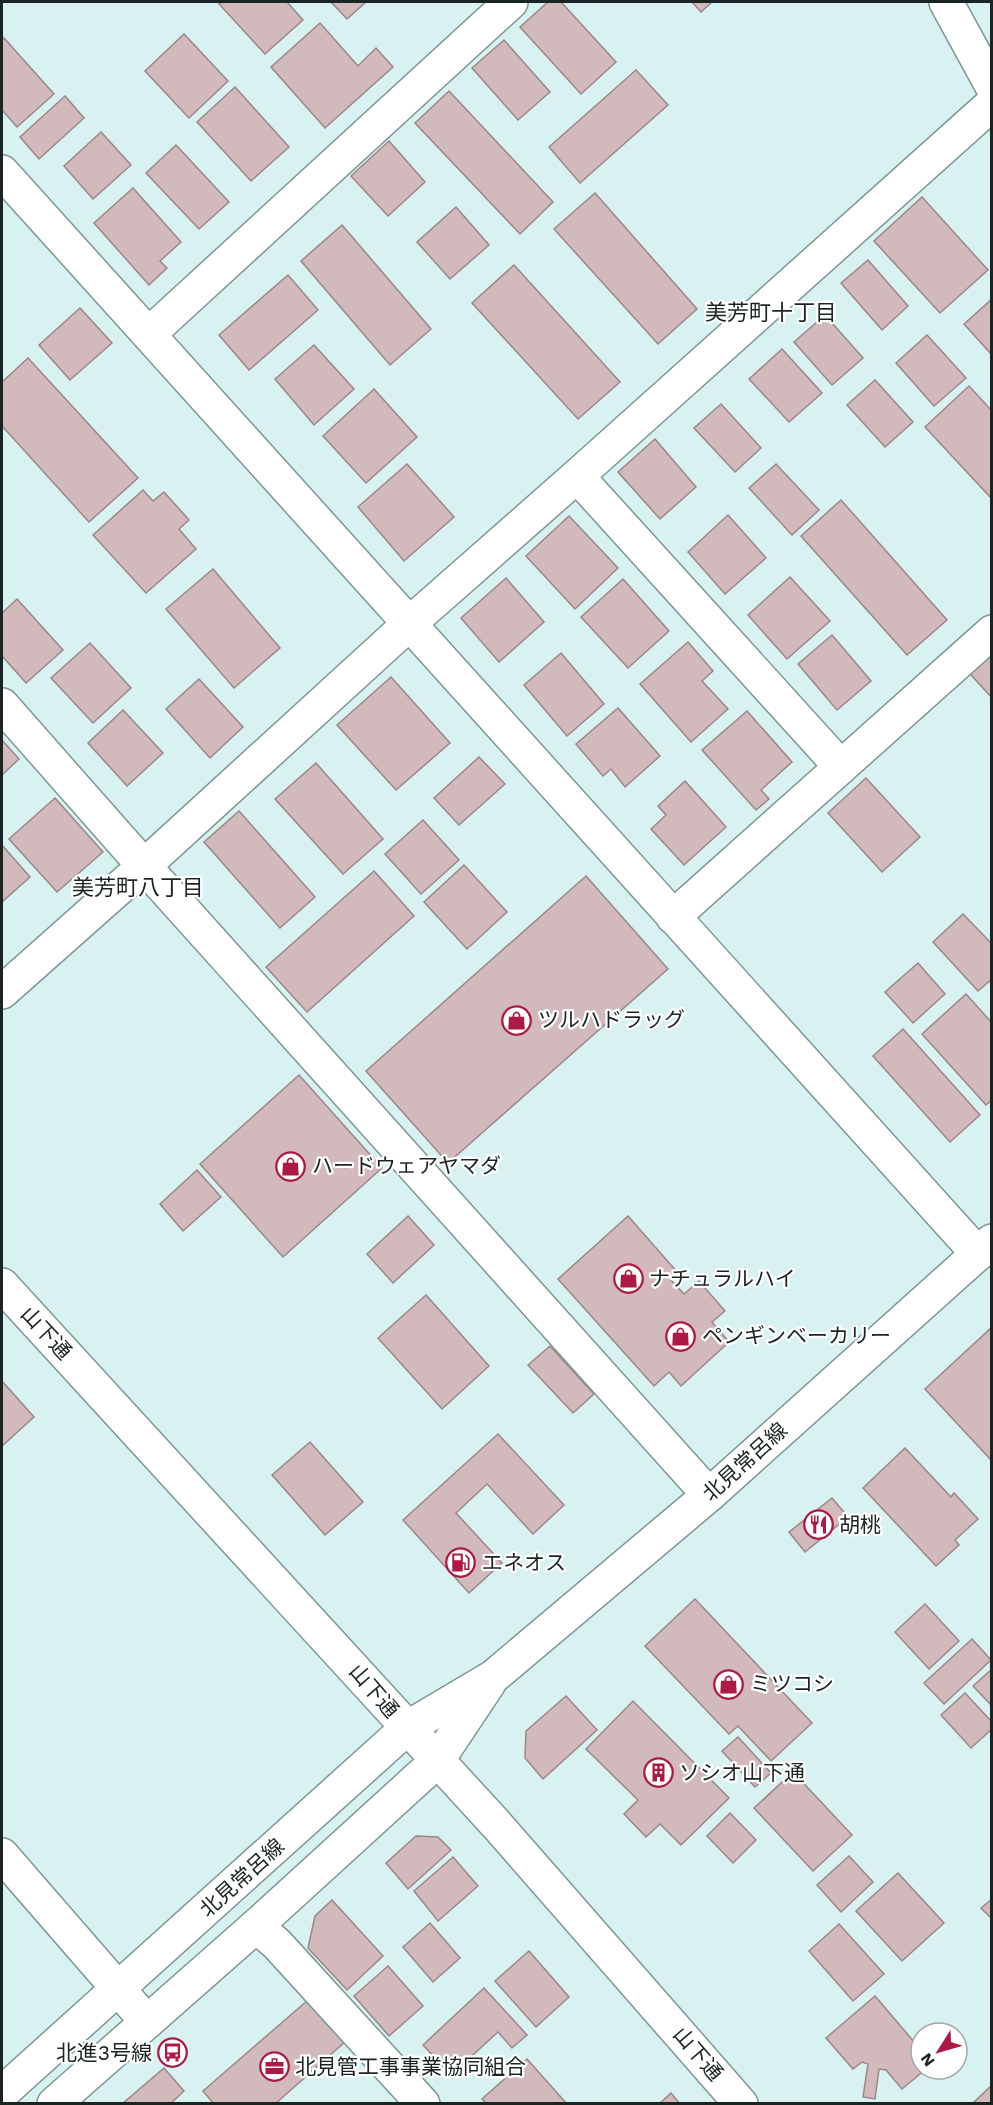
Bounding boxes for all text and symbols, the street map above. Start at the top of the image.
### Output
district label: 美芳町十丁目 [705,300,837,325]
district label: 美芳町八丁目 [72,875,204,900]
shop icon: ツルハドラッグ [501,1004,533,1036]
place label: ツルハドラッグ [538,1007,685,1032]
shop icon: ハードウェアヤマダ [275,1150,307,1182]
place label: ハードウェアヤマダ [312,1153,501,1178]
shop icon: ナチュラルハイ [612,1263,644,1295]
place label: ナチュラルハイ [649,1266,796,1291]
street label: 山下通 [16,1301,77,1364]
shop icon: ペンギンベーカリー [665,1320,697,1352]
place label: ペンギンベーカリー [702,1323,891,1348]
street label: 北見常呂線 [697,1417,792,1506]
restaurant icon: 胡桃 [802,1509,834,1541]
place label: 胡桃 [839,1512,881,1537]
fuel station icon: エネオス [445,1547,477,1579]
place label: エネオス [482,1550,566,1575]
street label: 山下通 [344,1659,404,1723]
shop icon: ミツコシ [713,1668,745,1700]
place label: ミツコシ [750,1671,834,1696]
building icon: ソシオ山下通 [642,1757,674,1789]
place label: ソシオ山下通 [679,1760,805,1785]
street label: 北見常呂線 [194,1833,289,1922]
north arrow [909,2021,969,2081]
street label: 山下通 [668,2022,728,2086]
bus stop icon: 北進3号線 [157,2037,189,2069]
place label: 北進3号線 [56,2040,152,2065]
text: N [916,2049,939,2070]
office icon: 北見管工事事業協同組合 [258,2051,290,2083]
place label: 北見管工事事業協同組合 [295,2054,526,2079]

